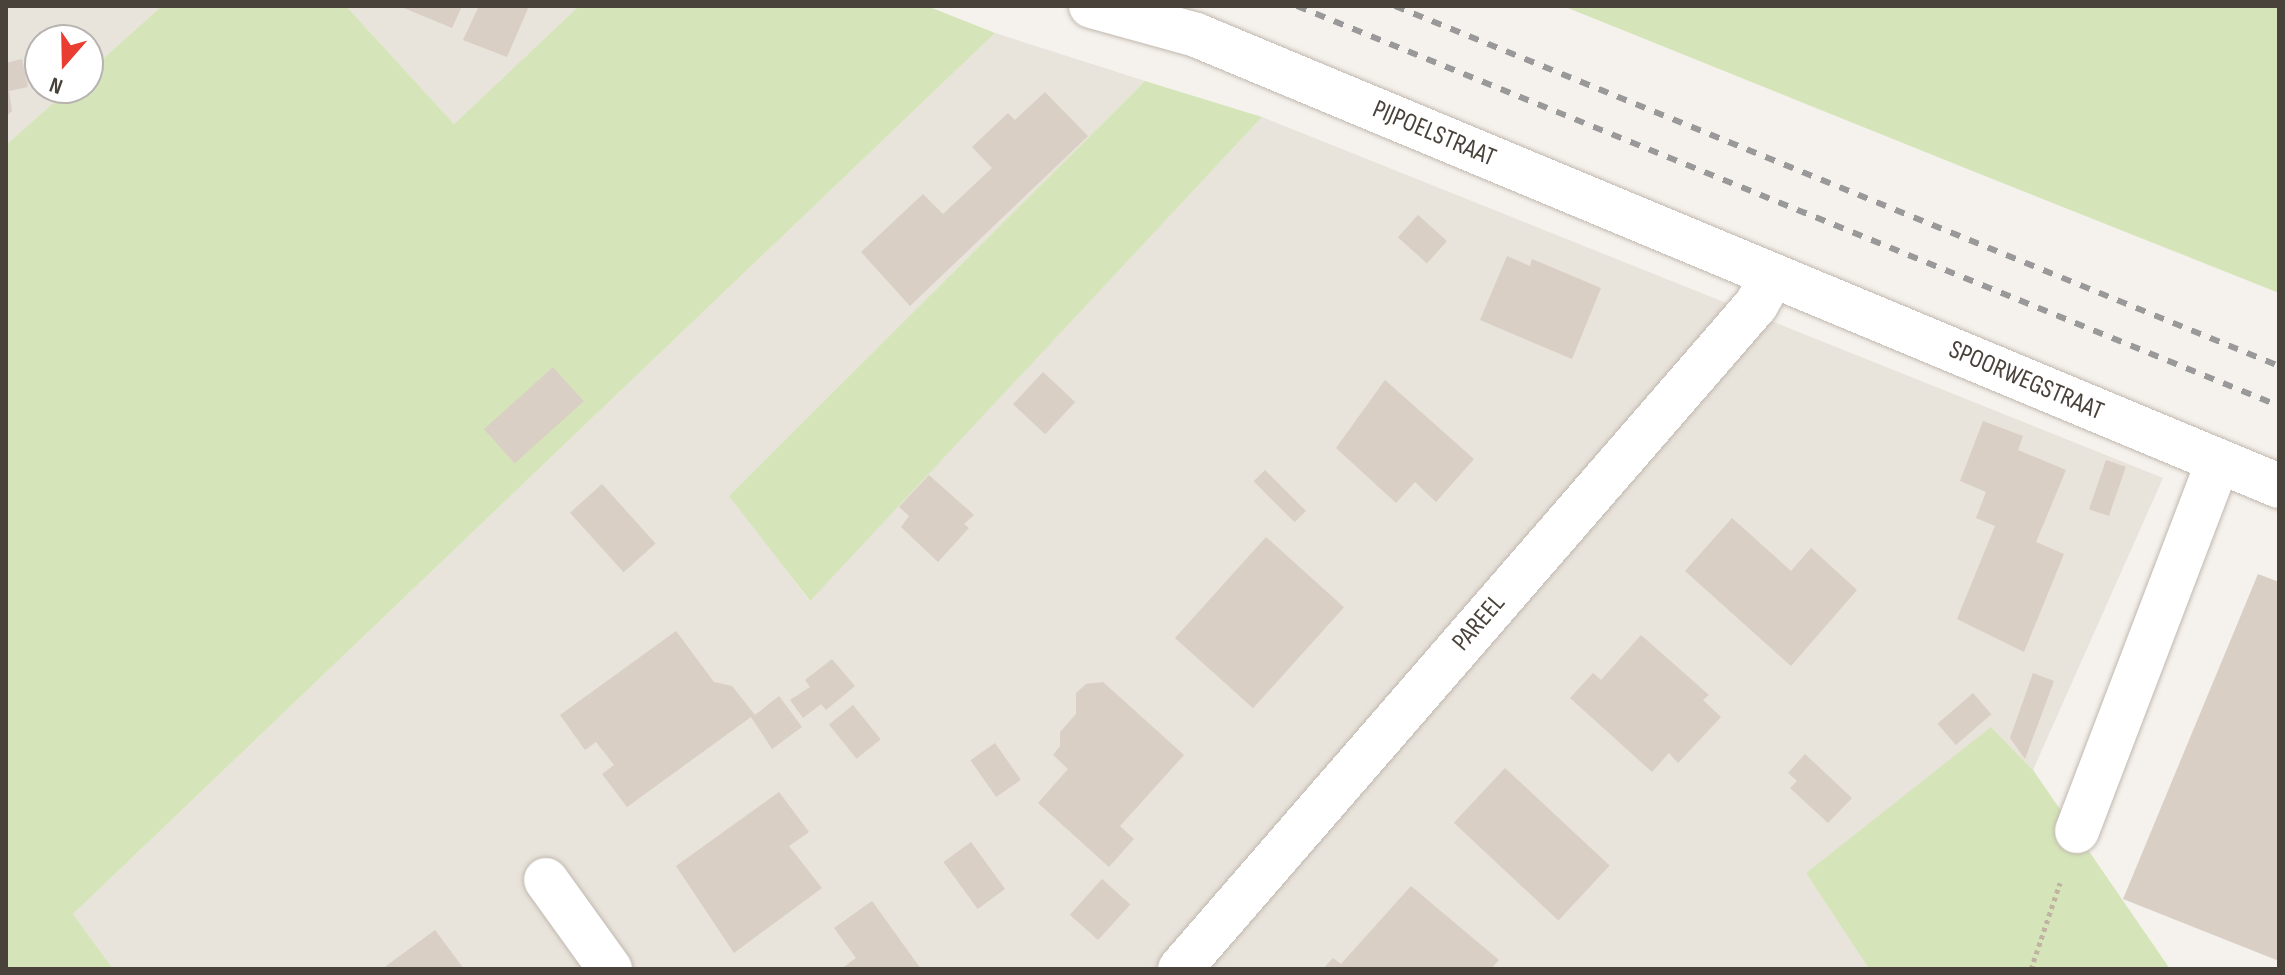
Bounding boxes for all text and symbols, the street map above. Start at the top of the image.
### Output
north arrow [24,24,104,104]
text: N [46,70,66,100]
street label: PIJPOELSTRAAT [1368,94,1500,174]
street label: SPOORWEGSTRAAT [1944,334,2108,428]
street label: PAREEL [1446,588,1512,658]

